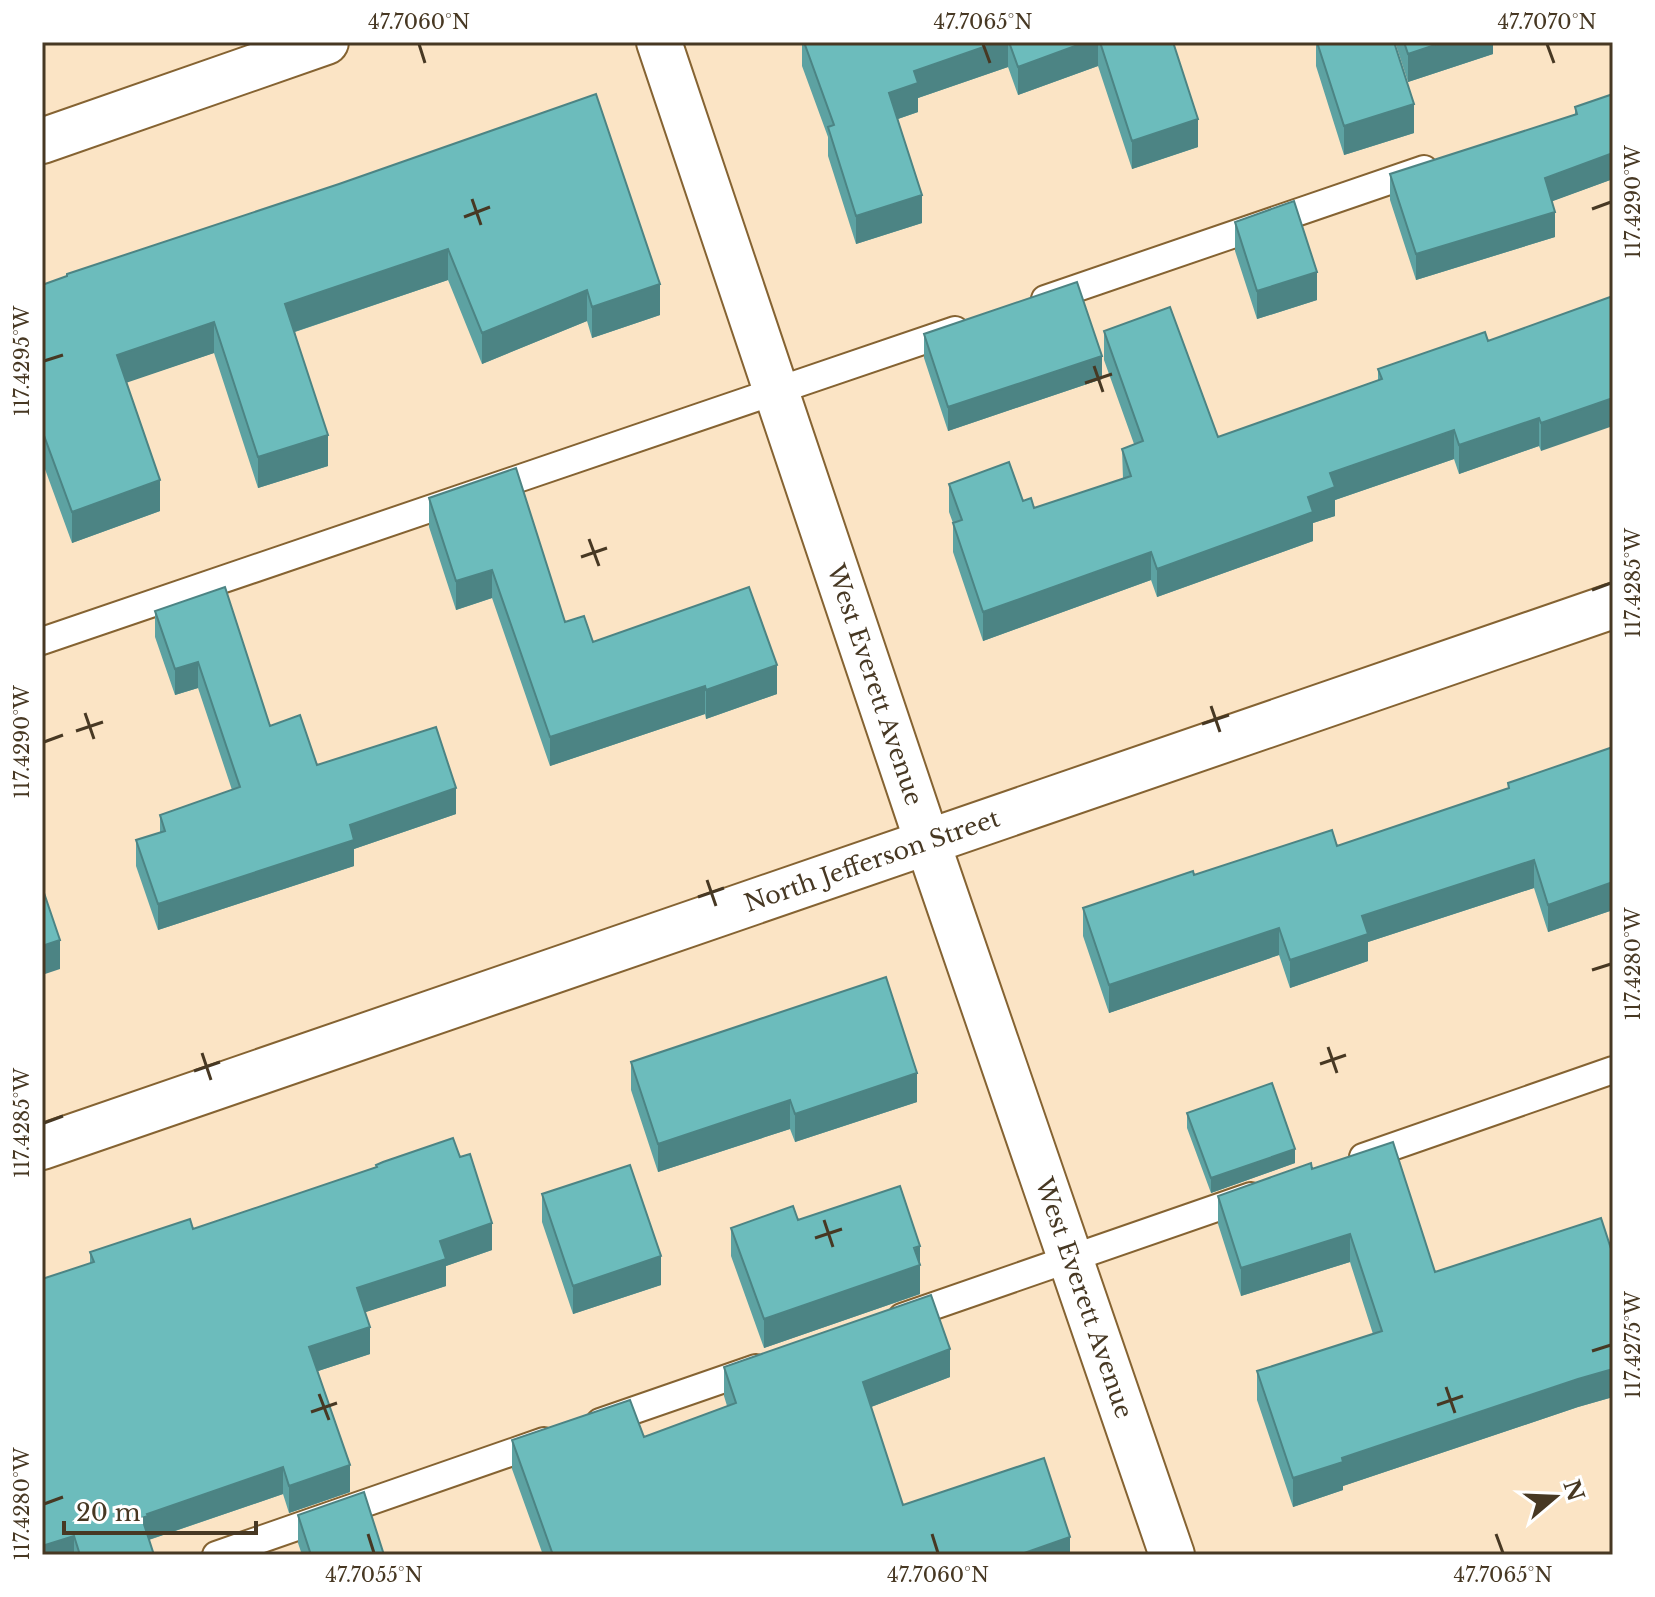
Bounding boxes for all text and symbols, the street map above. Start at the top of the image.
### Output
text: 47.7060°N [368,10,470,34]
text: 47.7065°N [933,10,1033,34]
text: 47.7070°N [1497,10,1597,34]
text: 117.4290°W [1621,145,1645,259]
text: 117.4295°W [10,305,34,416]
text: 117.4285°W [1621,528,1645,638]
street label: West Everett Avenue [821,559,929,809]
text: 117.4290°W [10,685,34,799]
street label: North Jefferson Street [741,803,1003,918]
text: 117.4280°W [1621,907,1645,1020]
text: 117.4285°W [10,1068,34,1178]
street label: West Everett Avenue [1029,1173,1139,1422]
text: 117.4275°W [1621,1291,1645,1399]
text: 117.4280°W [10,1447,34,1560]
north arrow [1515,1457,1595,1537]
text: N [1557,1476,1590,1505]
scale bar [64,1485,256,1535]
text: 20 m [76,1498,141,1527]
text: 47.7055°N [325,1563,423,1587]
text: 47.7060°N [887,1563,989,1587]
text: 47.7065°N [1453,1563,1553,1587]

